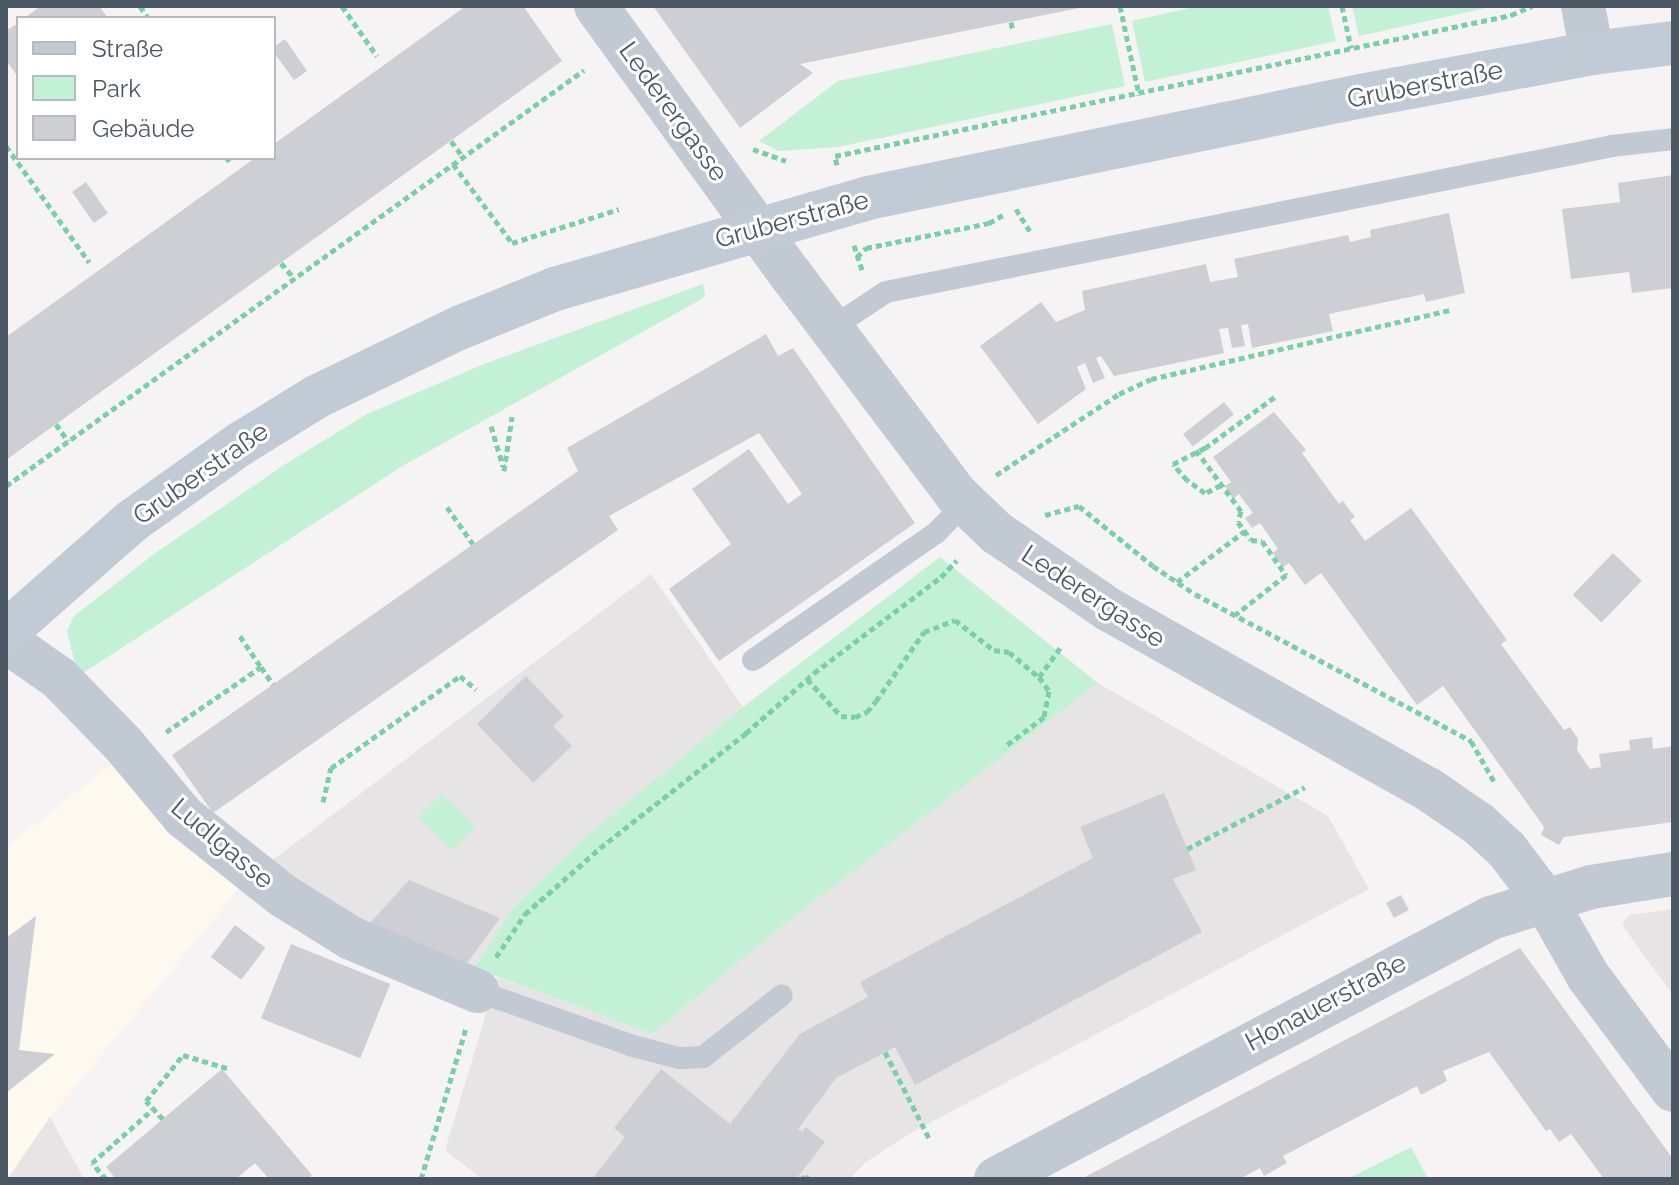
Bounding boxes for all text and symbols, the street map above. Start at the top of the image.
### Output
legend [16,16,276,160]
text: Straße [92,34,163,63]
street label: Lederergasse [612,36,734,188]
street label: Gruberstraße [1345,55,1505,115]
text: Park [92,74,141,103]
text: Gebäude [92,114,194,143]
street label: Gruberstraße [712,185,872,255]
street label: Gruberstraße [127,416,275,532]
street label: Lederergasse [1015,539,1171,655]
street label: Ludlgasse [164,792,280,896]
street label: Honauerstraße [1240,948,1412,1058]

